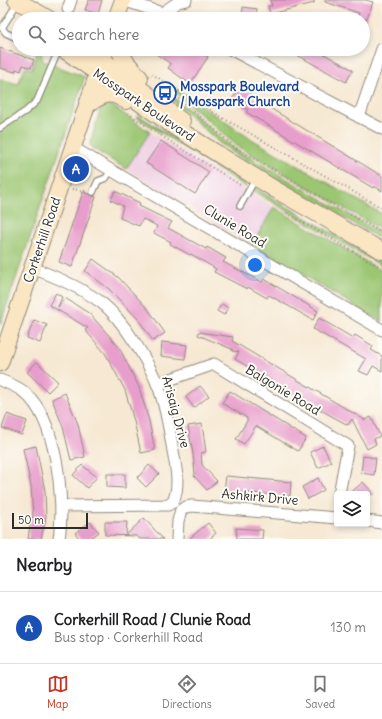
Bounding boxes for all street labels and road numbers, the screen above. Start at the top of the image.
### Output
street label: Mosspark Boulevard [90,65,198,146]
street label: Corkerhill Road [19,194,65,285]
street label: Clunie Road [201,201,270,252]
street label: Balgonie Road [242,361,324,419]
street label: Arisaig Drive [158,374,194,450]
street label: Ashkirk Drive [221,485,299,509]

